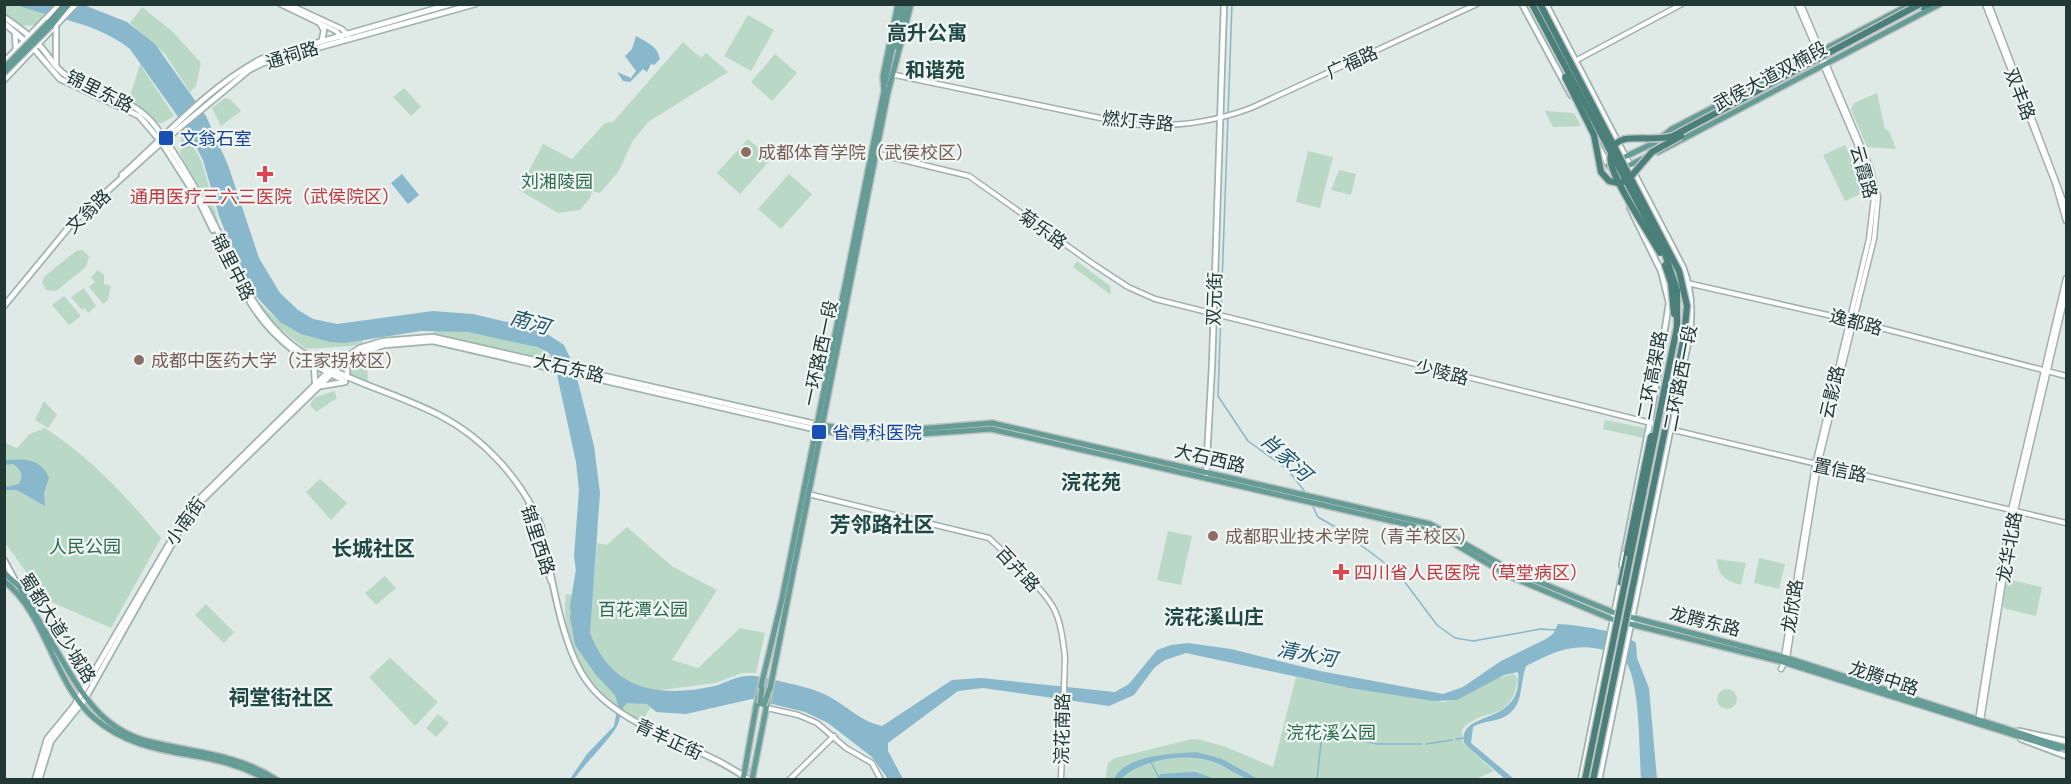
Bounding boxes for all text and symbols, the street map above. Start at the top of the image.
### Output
district label: 高升公寓 [887,20,967,46]
street label: 通祠路 [263,36,321,74]
street label: 武侯大道双楠段 [1709,36,1831,116]
street label: 广福路 [1323,41,1381,83]
district label: 和谐苑 [905,57,965,83]
street label: 锦里东路 [63,65,137,117]
street label: 双丰路 [2000,65,2040,123]
street label: 燃灯寺路 [1101,106,1175,136]
place label: 文翁石室 [180,127,252,150]
marker: 文翁石室 [157,129,175,147]
place label: 成都体育学院（武侯校区） [758,141,974,164]
street label: 云霞路 [1846,143,1882,201]
marker: 成都体育学院（武侯校区） [739,145,753,159]
marker: 通用医疗三六三医院（武侯院区） [256,165,274,183]
park label: 刘湘陵园 [521,170,593,193]
street label: 文翁路 [61,184,115,238]
place label: 通用医疗三六三医院（武侯院区） [130,185,400,208]
street label: 菊乐路 [1014,204,1072,254]
street label: 锦里中路 [206,230,260,304]
street label: 双元街 [1202,272,1226,326]
street label: 一环路西一段 [798,298,842,408]
water label: 南河 [507,304,557,341]
street label: 逸都路 [1827,304,1885,340]
street label: 二环路西一段 [1658,323,1702,433]
street label: 二环高架路 [1632,329,1672,421]
place label: 成都中医药大学（汪家拐校区） [151,349,403,372]
street label: 大石东路 [531,349,607,387]
marker: 成都中医药大学（汪家拐校区） [132,353,146,367]
street label: 少陵路 [1413,354,1471,390]
street label: 云影路 [1815,363,1849,421]
place label: 省骨科医院 [832,421,922,444]
marker: 省骨科医院 [810,423,828,441]
water label: 肖家河 [1255,427,1320,489]
street label: 大石西路 [1172,439,1248,477]
street label: 置信路 [1811,453,1869,487]
district label: 浣花苑 [1061,469,1121,495]
street label: 小南街 [160,492,210,550]
street label: 锦里西路 [516,502,560,578]
street label: 龙华北路 [1991,510,2027,584]
district label: 芳邻路社区 [830,511,935,538]
place label: 成都职业技术学院（青羊校区） [1225,525,1477,548]
marker: 成都职业技术学院（青羊校区） [1206,529,1220,543]
park label: 人民公园 [49,535,121,558]
district label: 长城社区 [331,535,415,562]
street label: 百卉路 [991,541,1045,597]
place label: 四川省人民医院（草堂病区） [1354,561,1588,584]
marker: 四川省人民医院（草堂病区） [1332,563,1350,581]
street label: 蜀都大道少城路 [15,568,101,688]
street label: 龙欣路 [1776,578,1808,634]
park label: 百花潭公园 [598,598,688,621]
street label: 龙腾东路 [1667,601,1743,641]
district label: 浣花溪山庄 [1164,604,1264,630]
water label: 清水河 [1275,636,1343,673]
street label: 龙腾中路 [1846,656,1922,700]
district label: 祠堂街社区 [229,684,334,711]
street label: 浣花南路 [1050,693,1074,765]
street label: 青羊正街 [632,713,706,765]
park label: 浣花溪公园 [1286,721,1376,744]

